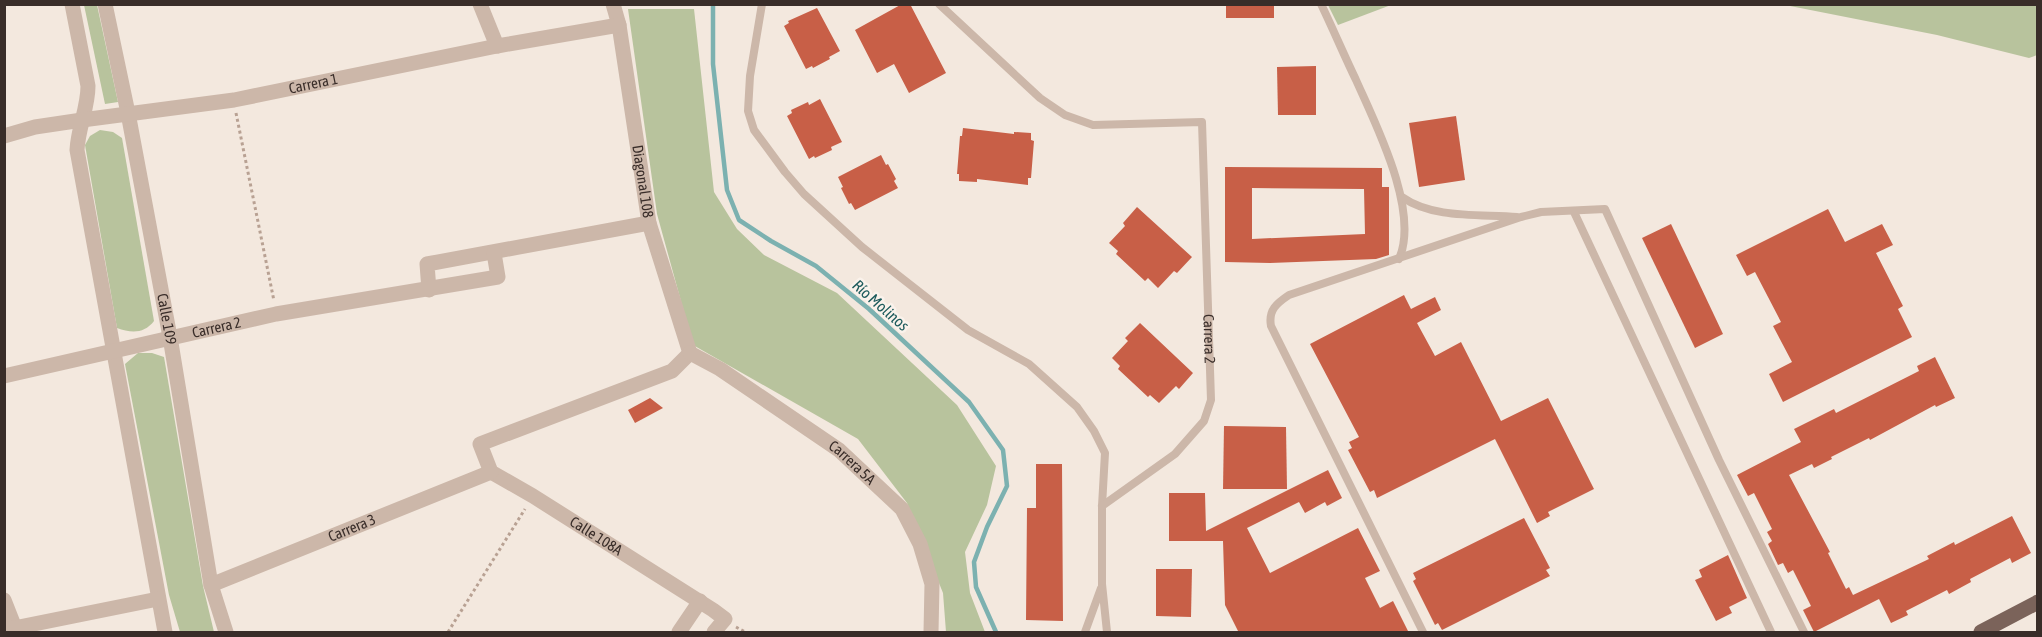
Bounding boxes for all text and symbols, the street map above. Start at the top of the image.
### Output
street label: Carrera 1 [287,70,339,97]
street label: Diagonal 108 [629,144,657,219]
water label: Río Molinos [849,276,913,334]
street label: Calle 109 [154,292,180,346]
street label: Carrera 2 [190,313,243,341]
street label: Carrera 2 [1200,314,1219,364]
street label: Carrera 5A [826,437,880,488]
street label: Carrera 3 [326,510,378,545]
street label: Calle 108A [567,513,626,559]

